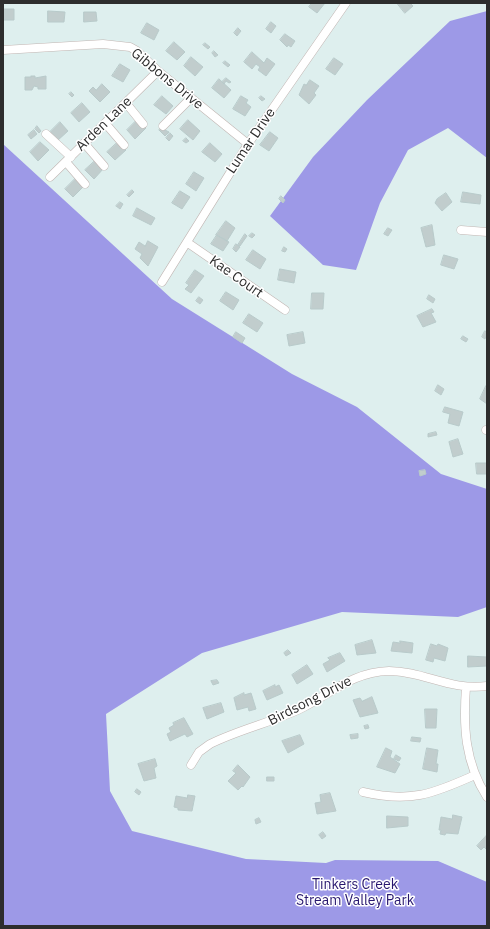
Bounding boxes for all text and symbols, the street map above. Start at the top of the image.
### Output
street label: Gibbons Drive [128,45,206,113]
street label: Arden Lane [73,93,135,155]
street label: Lumar Drive [223,105,279,177]
street label: Kae Court [206,252,266,302]
street label: Birdsong Drive [265,673,355,729]
park label: Tinkers Creek Stream Valley Park [296,877,414,910]

